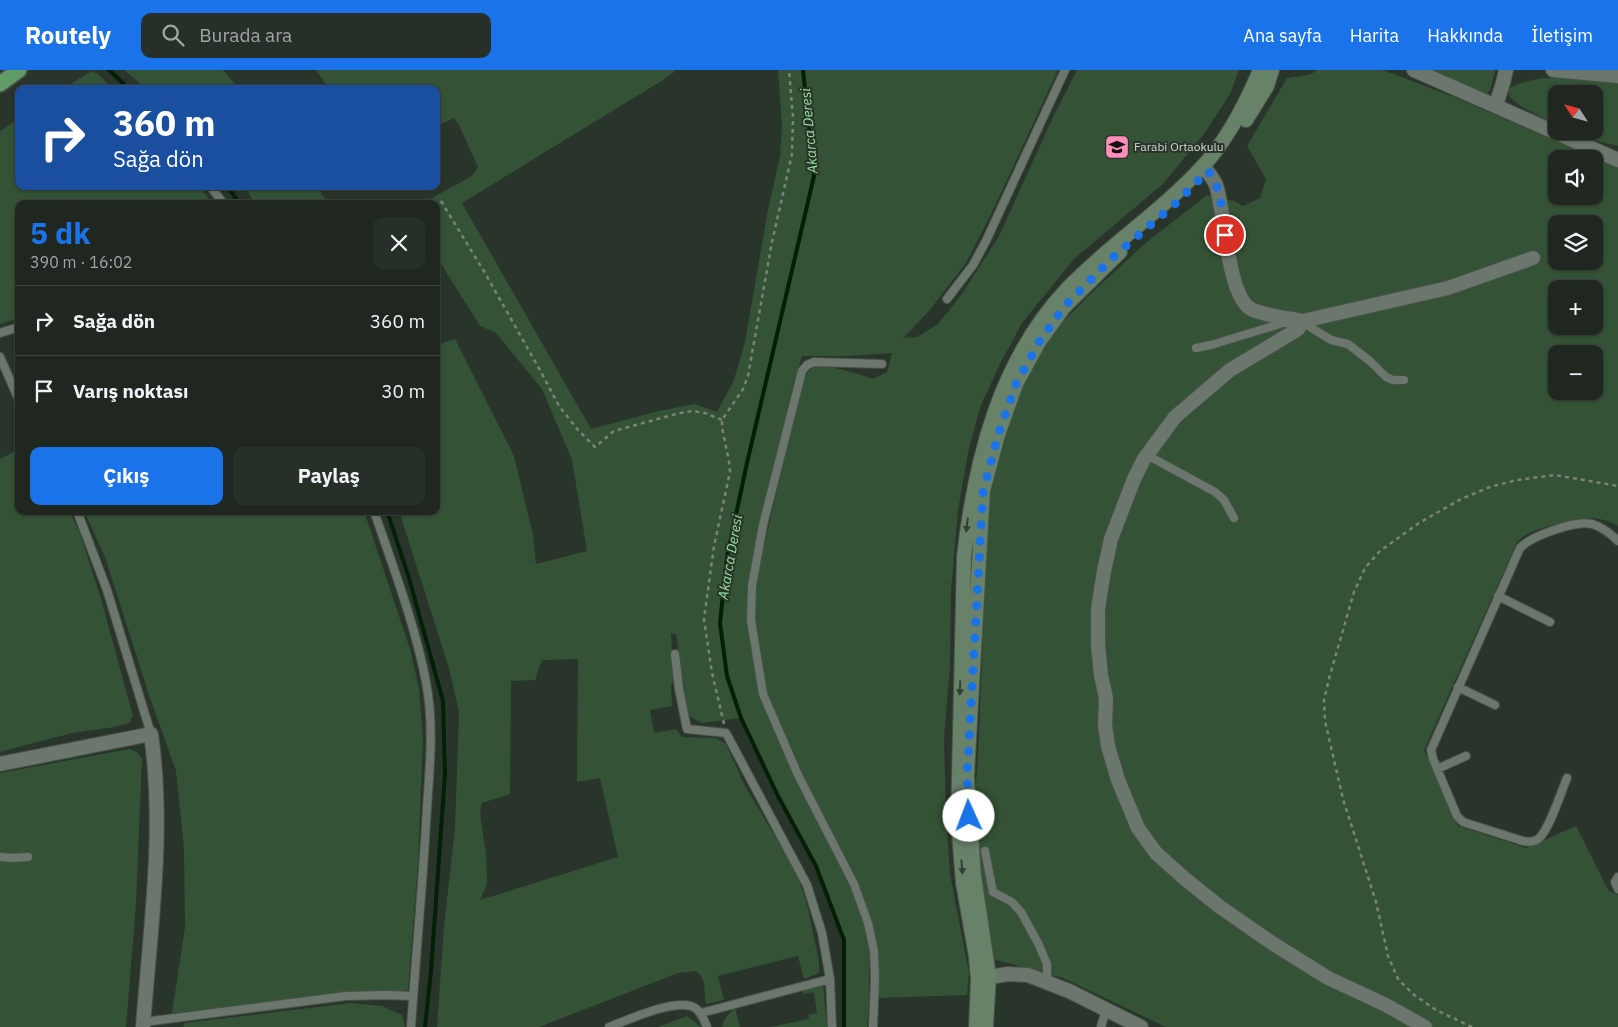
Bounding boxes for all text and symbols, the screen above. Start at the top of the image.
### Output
search box [141,13,491,58]
text: Routely [25,19,111,51]
icon: search [159,21,187,49]
text: Burada ara [199,23,292,47]
text: Ana sayfa [1243,24,1322,47]
text: Harita [1350,24,1399,47]
text: Hakkında [1427,24,1503,47]
text: İletişim [1531,24,1593,47]
north arrow [1548,85,1602,140]
map controls [1548,85,1603,400]
water label: Akarca Deresi [796,87,822,176]
text: 360 m [113,100,216,146]
icon: right [30,105,95,170]
school or university icon: Farabi Ortaokulu [1104,134,1130,160]
place label: Farabi Ortaokulu [1134,139,1224,154]
text: Sağa dön [113,144,204,173]
button: sound [1548,150,1603,205]
text: 5 dk [30,213,91,252]
pin [1204,214,1246,256]
button: layers [1548,215,1603,270]
button: close [373,217,425,269]
icon: arrive [1211,221,1239,249]
text: 390 m · 16:02 [30,252,132,272]
button: + [1548,280,1603,335]
icon: right [30,307,58,335]
text: Sağa dön [73,309,155,333]
text: 360 m [370,309,425,333]
button: − [1548,345,1603,400]
icon: arrive [30,377,58,405]
text: Varış noktası [73,379,188,403]
text: 30 m [381,379,425,403]
button: Çıkış [30,447,223,505]
button: Paylaş [233,447,425,505]
water label: Akarca Deresi [714,513,746,602]
one-way arrow [963,518,971,534]
one-way arrow [956,680,964,696]
position arrow [942,789,994,841]
one-way arrow [958,860,966,876]

